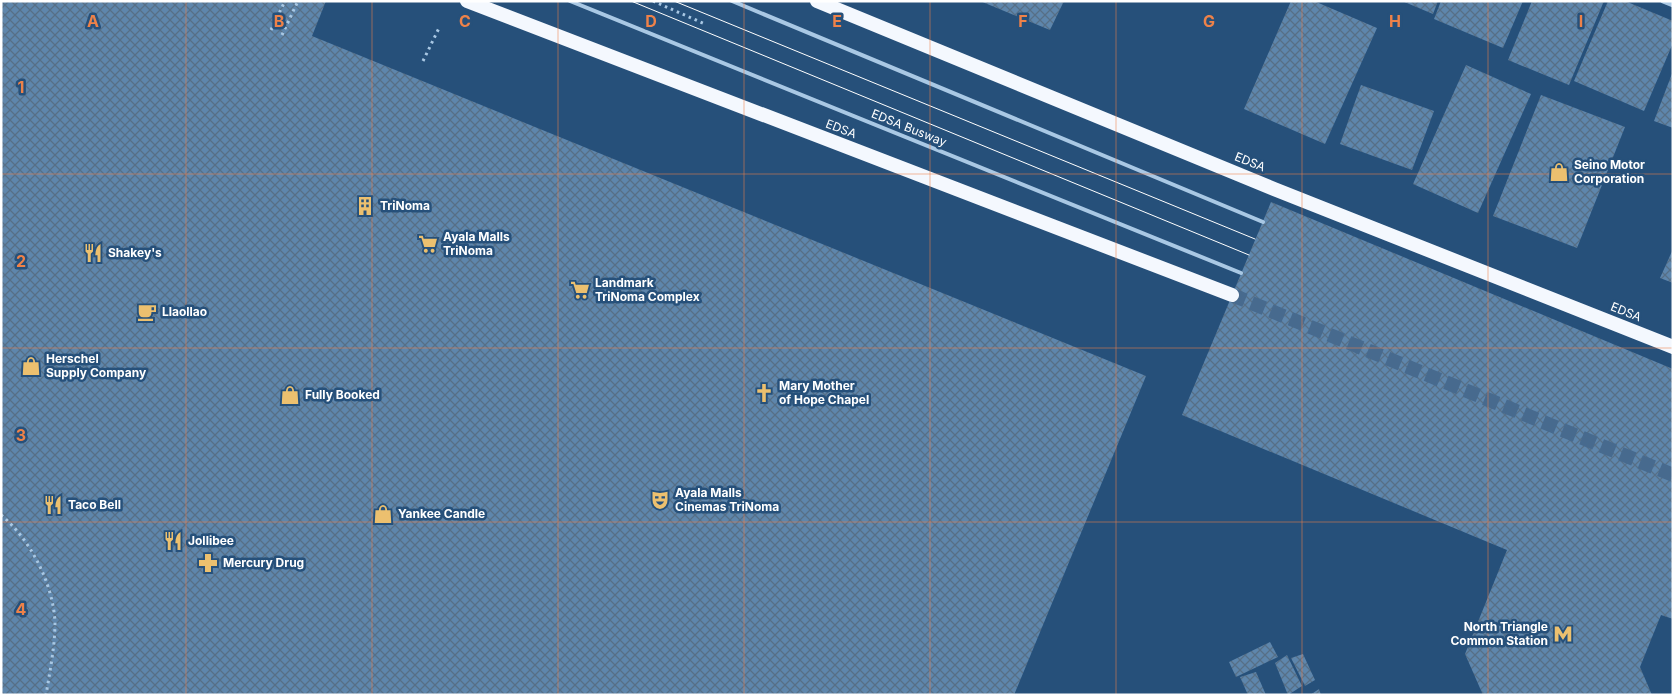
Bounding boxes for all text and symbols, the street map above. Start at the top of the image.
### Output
text: A [87,11,99,31]
text: B [274,11,284,31]
text: C [459,11,471,31]
text: D [645,11,657,31]
text: E [832,11,842,31]
text: F [1018,11,1028,31]
text: G [1203,11,1215,31]
text: H [1389,11,1401,31]
text: I [1579,11,1583,31]
text: 1 [18,77,24,97]
street label: EDSA Busway [869,106,949,150]
street label: EDSA [824,116,859,141]
street label: EDSA [1233,149,1268,174]
place label: Seino Motor Corporation [1574,157,1645,186]
shop icon: Seino Motor Corporation [1548,161,1570,183]
building icon: TriNoma [354,195,376,217]
place label: TriNoma [380,198,430,213]
place label: Ayala Malls TriNoma [443,229,510,258]
supermarket icon: Ayala Malls TriNoma [417,233,439,255]
restaurant icon: Shakey's [82,242,104,264]
place label: Shakey's [108,245,162,260]
text: 2 [16,251,26,271]
place label: Landmark TriNoma Complex [595,275,700,304]
supermarket icon: Landmark TriNoma Complex [569,279,591,301]
street label: EDSA [1609,299,1644,324]
cafe icon: Llaollao [136,301,158,323]
place label: Llaollao [162,304,207,319]
place label: Herschel Supply Company [46,351,147,380]
shop icon: Herschel Supply Company [20,355,42,377]
place label: Mary Mother of Hope Chapel [779,378,869,407]
church icon: Mary Mother of Hope Chapel [753,382,775,404]
shop icon: Fully Booked [279,384,301,406]
place label: Fully Booked [305,387,380,402]
text: 3 [16,425,26,445]
place label: Ayala Malls Cinemas TriNoma [675,485,779,514]
theatre icon: Ayala Malls Cinemas TriNoma [649,489,671,511]
restaurant icon: Taco Bell [42,494,64,516]
place label: Taco Bell [68,497,121,512]
shop icon: Yankee Candle [372,503,394,525]
place label: Yankee Candle [398,506,485,521]
restaurant icon: Jollibee [162,530,184,552]
place label: Jollibee [188,533,234,548]
pharmacy icon: Mercury Drug [197,552,219,574]
place label: Mercury Drug [223,555,304,570]
text: 4 [16,599,27,619]
place label: North Triangle Common Station [1450,619,1548,648]
metro station icon: North Triangle Common Station [1552,623,1574,645]

